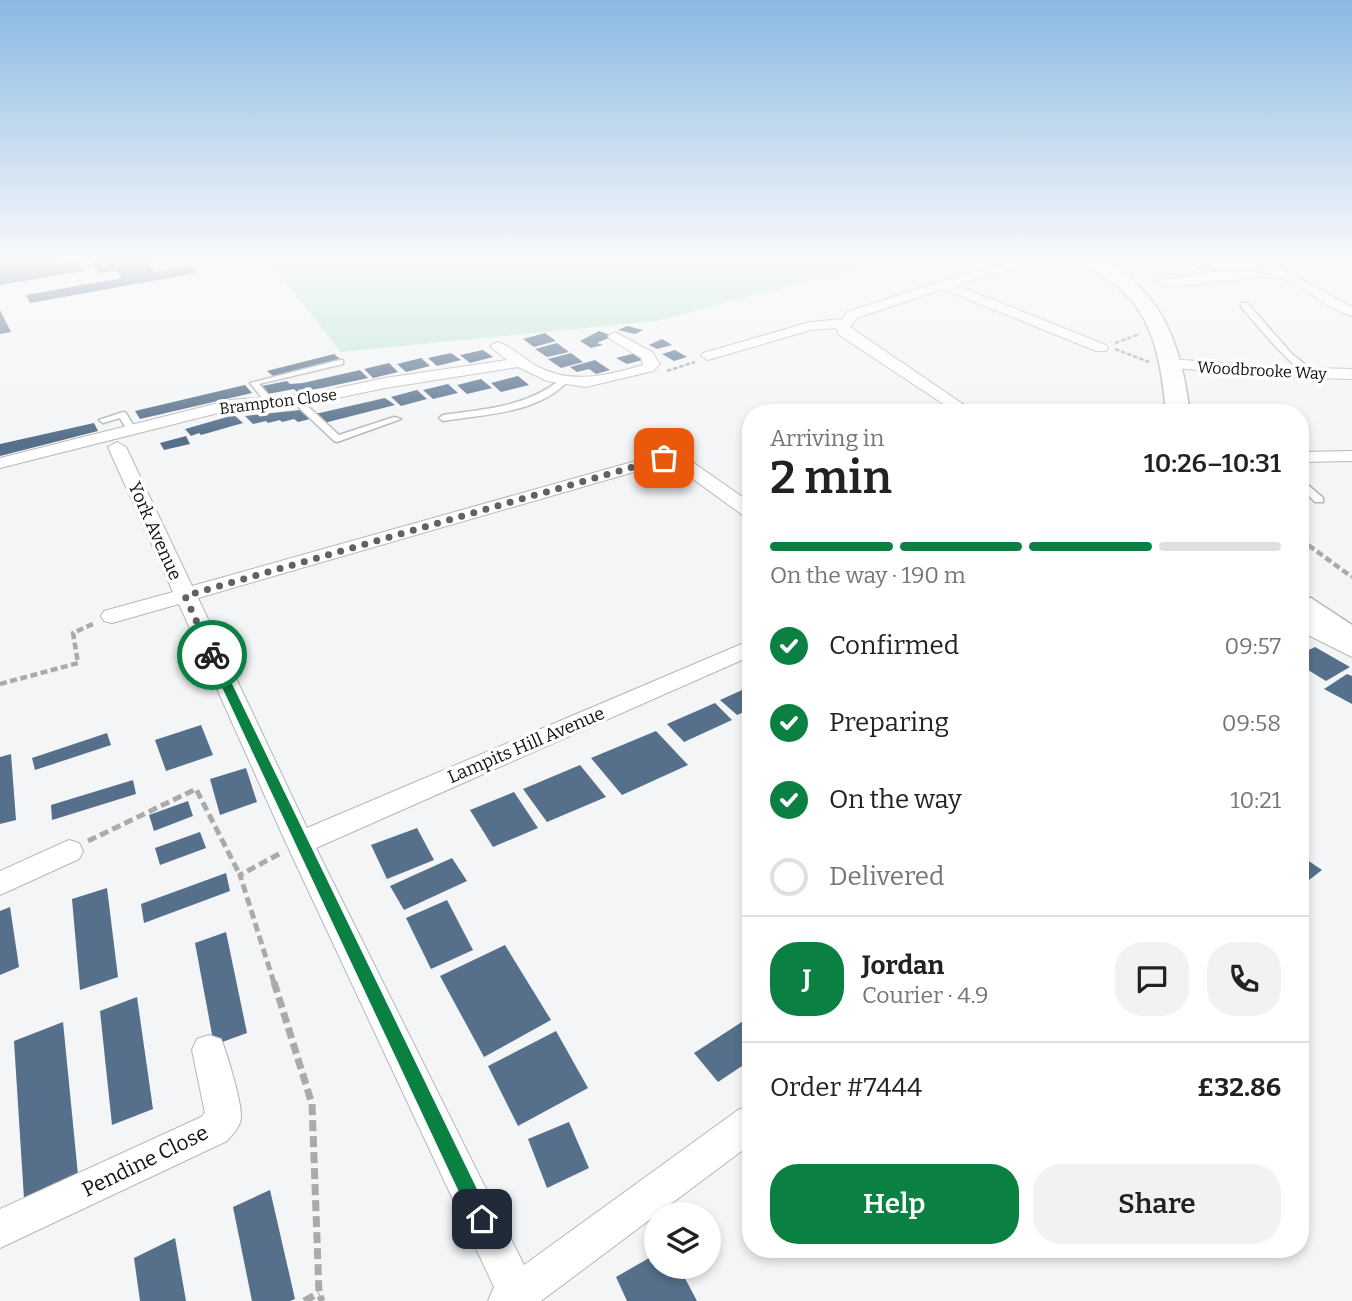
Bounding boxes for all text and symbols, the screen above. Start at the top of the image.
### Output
street label: Woodbrooke Way [1197,358,1328,383]
street label: Brampton Close [218,385,338,418]
text: Arriving in [770,424,884,452]
pin [634,428,694,488]
icon: bag [645,439,683,477]
text: 10:26–10:31 [1144,448,1281,479]
text: 2 min [770,450,892,505]
street label: York Avenue [124,478,186,584]
text: On the way · 190 m [770,561,966,589]
courier [177,620,247,690]
icon: check [770,627,808,665]
text: Confirmed [829,630,959,661]
text: 09:57 [1225,632,1281,660]
icon: bike [193,636,231,674]
street label: Lampits Hill Avenue [444,702,608,788]
icon: check [770,704,808,742]
text: Preparing [829,707,949,738]
text: 09:58 [1222,709,1281,737]
icon: check [770,781,808,819]
text: On the way [829,784,962,815]
text: 10:21 [1230,786,1281,814]
text: Delivered [829,861,944,892]
button: chat [1115,942,1189,1016]
button: phone [1207,942,1281,1016]
text: Jordan [862,950,944,981]
text: J [803,964,811,995]
text: Courier · 4.9 [862,981,989,1009]
text: Order #7444 [770,1072,922,1103]
text: £32.86 [1197,1072,1281,1103]
street label: Pendine Close [78,1119,212,1203]
button: Help [770,1164,1019,1244]
button: Share [1033,1164,1281,1244]
pin [452,1189,512,1249]
icon: home [463,1200,501,1238]
map controls [644,1202,721,1279]
button: layers [644,1202,721,1279]

